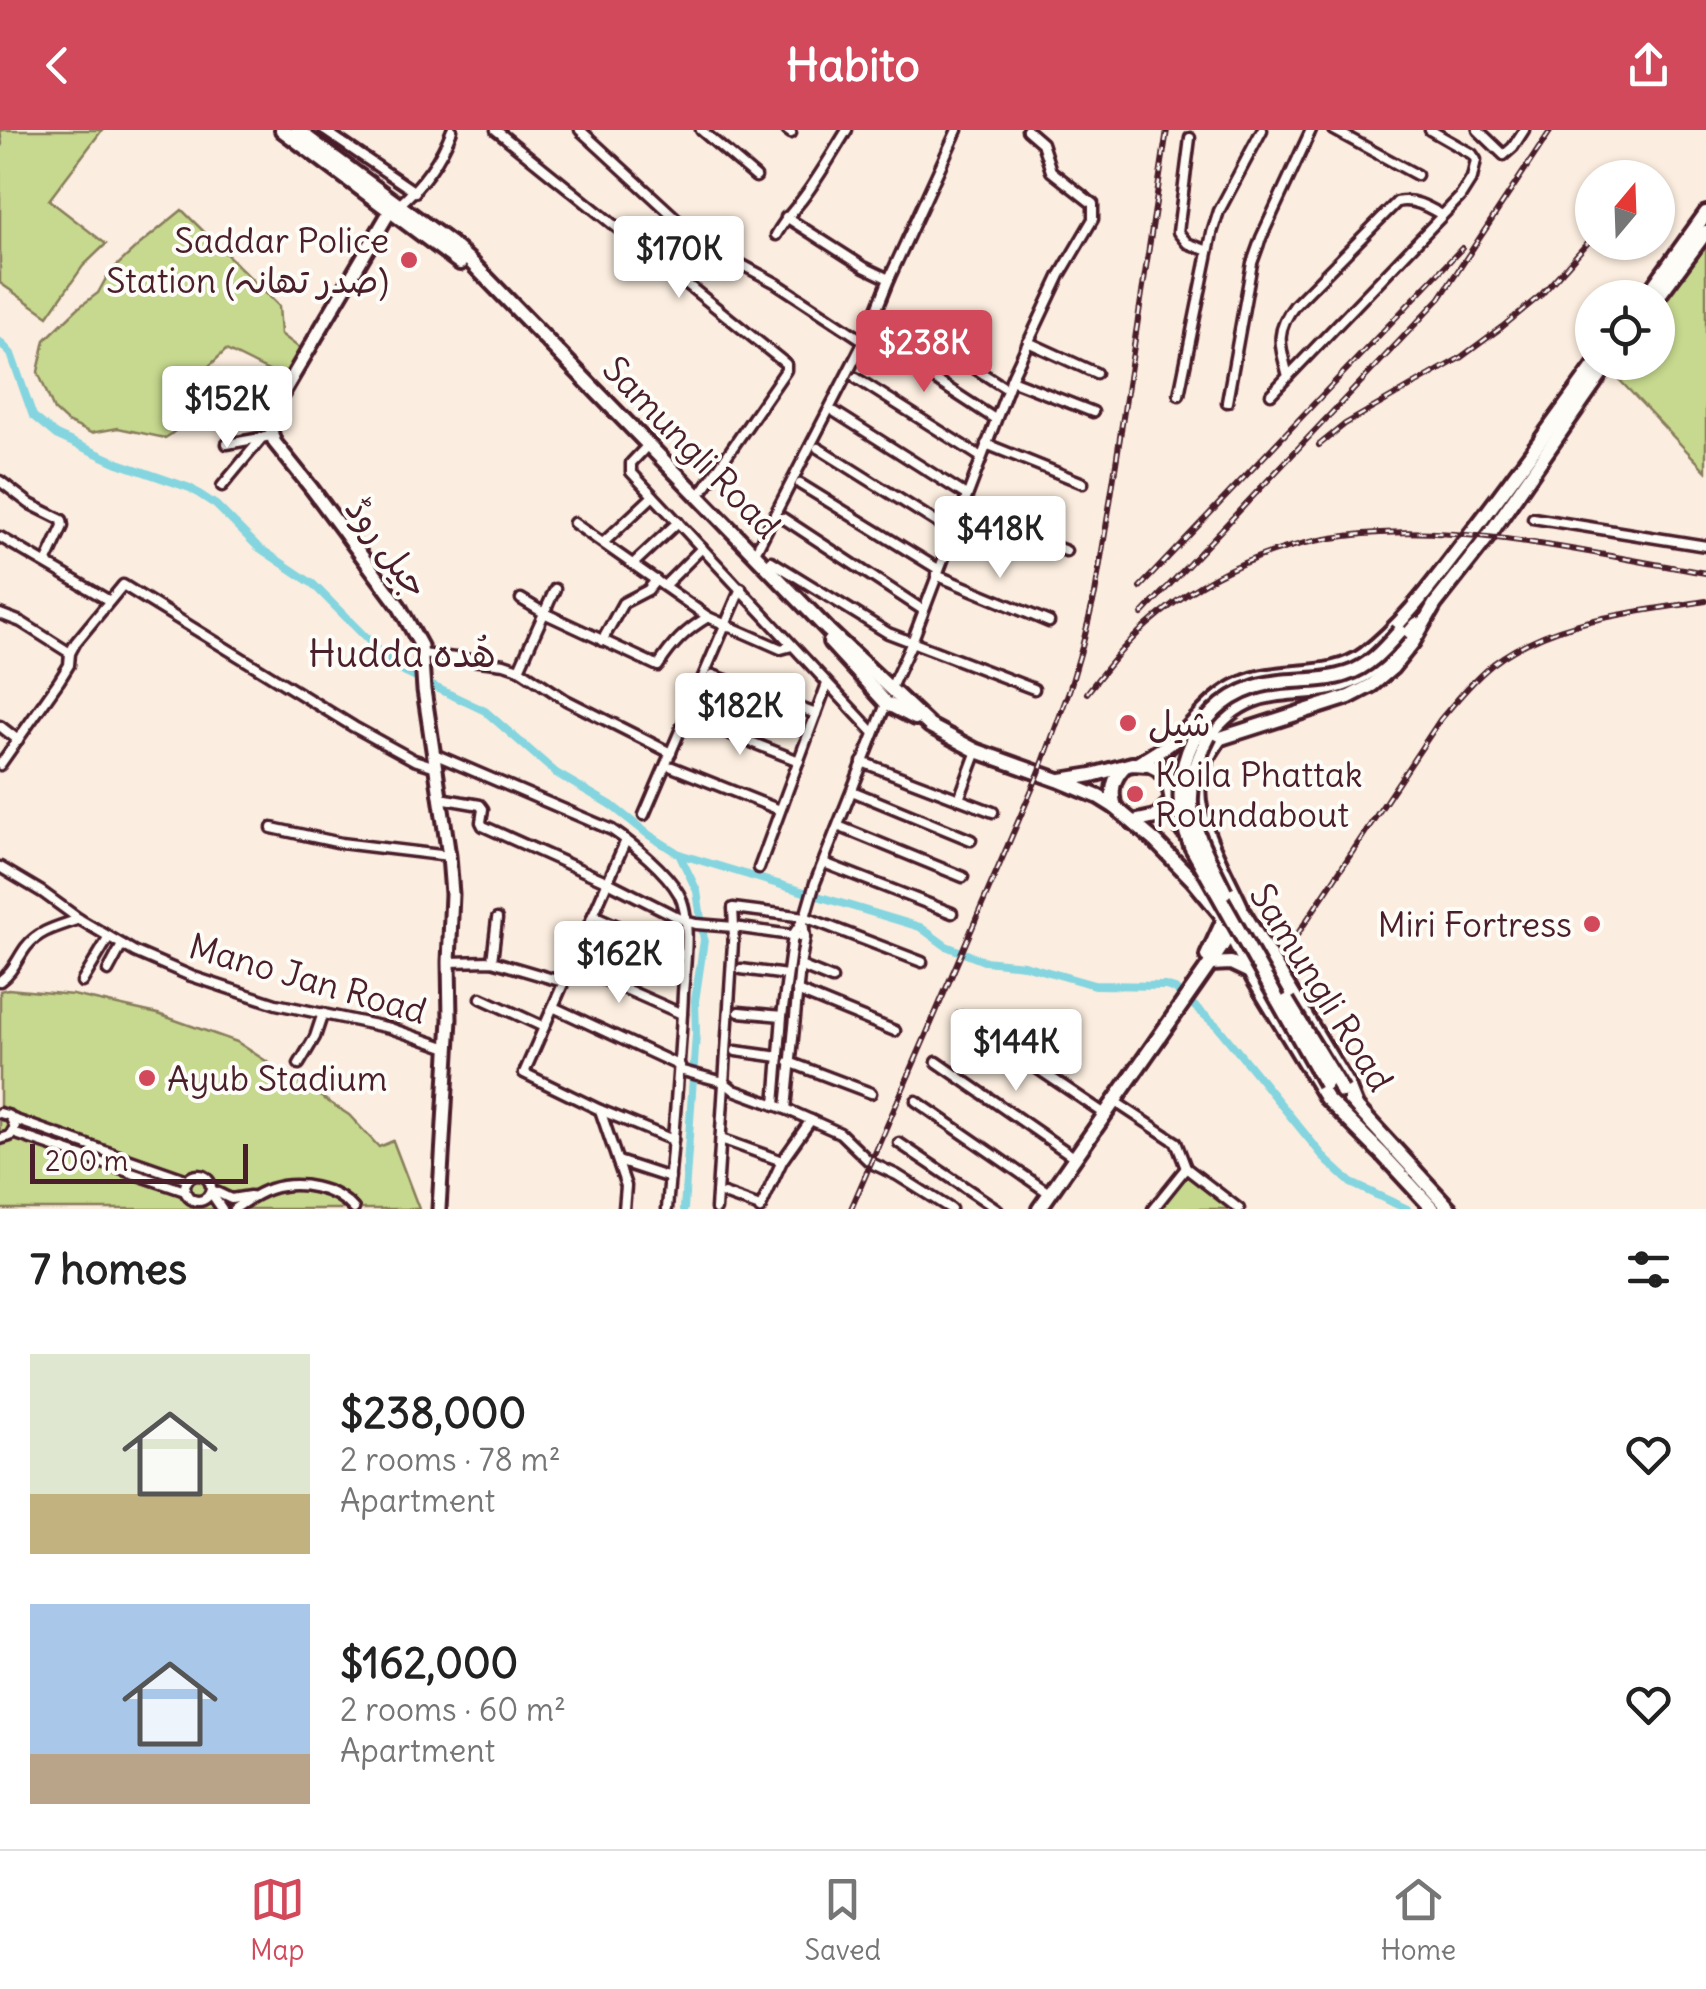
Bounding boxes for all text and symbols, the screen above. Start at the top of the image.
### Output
text: Habito [786,37,920,93]
icon: back [30,38,85,93]
icon: share [1621,38,1676,93]
north arrow [1575,160,1675,260]
map controls [1575,160,1675,380]
pin: $170K [609,216,749,301]
place label: Saddar Police Station (صدر تھانہ) [106,218,389,302]
text: $170K [636,228,722,269]
marker: Saddar Police Station (صدر تھانہ) [398,249,420,271]
button: locate [1575,280,1675,380]
pin: $238K [854,310,994,395]
text: $238K [878,322,970,363]
street label: Samungli Road [594,347,790,547]
pin: $152K [157,366,297,451]
text: $152K [184,378,270,419]
street label: جیل روڈ [337,488,439,606]
pin: $418K [930,496,1070,581]
text: $418K [957,508,1043,549]
district label: Hudda ھُدہ [308,630,496,677]
pin: $182K [670,673,810,758]
text: $182K [697,685,783,726]
place label: شیل [1148,701,1211,745]
marker: شیل [1117,712,1139,734]
place label: Koila Phattak Roundabout [1155,752,1363,836]
marker: Koila Phattak Roundabout [1124,783,1146,805]
street label: Samungli Road [1241,875,1403,1099]
place label: Miri Fortress [1378,902,1572,946]
marker: Miri Fortress [1581,913,1603,935]
pin: $162K [549,921,689,1006]
street label: Mano Jan Road [184,923,432,1033]
text: $162K [576,933,662,974]
pin: $144K [946,1009,1086,1094]
text: $144K [973,1021,1059,1062]
place label: Ayub Stadium [167,1056,388,1100]
marker: Ayub Stadium [136,1067,158,1089]
scale bar [30,1139,248,1184]
text: 200 m [45,1143,128,1179]
icon: filters [1621,1242,1676,1297]
text: 7 homes [30,1243,187,1295]
text: $238,000 [340,1387,526,1439]
icon: home [110,1394,230,1514]
icon: heart [1621,1427,1676,1482]
text: 2 rooms · 78 m² [340,1439,561,1480]
text: Apartment [340,1480,495,1521]
text: $162,000 [340,1637,518,1689]
icon: home [110,1644,230,1764]
icon: heart [1621,1677,1676,1732]
text: 2 rooms · 60 m² [340,1689,566,1730]
text: Apartment [340,1730,495,1771]
tab: Map [250,1872,305,1968]
tab: Saved [804,1872,881,1968]
tab: Home [1381,1872,1456,1968]

